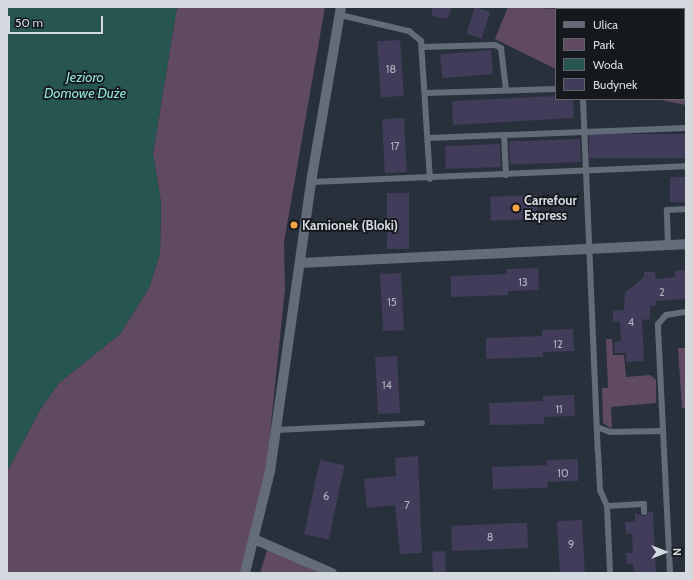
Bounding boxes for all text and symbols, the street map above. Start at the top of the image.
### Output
scale bar [10,8,105,34]
legend [555,8,685,100]
text: 50 m [15,15,43,30]
text: Ulica [593,17,618,32]
text: Park [593,37,615,52]
text: Woda [593,57,623,72]
house number: 18 [386,62,396,76]
water label: Jezioro Domowe Duże [44,69,126,102]
text: Budynek [593,77,637,92]
house number: 17 [390,139,400,153]
place label: Carrefour Express [524,193,577,224]
marker: Carrefour Express [511,203,521,213]
place label: Kamionek (Bloki) [302,217,398,233]
marker: Kamionek (Bloki) [289,220,299,230]
house number: 13 [518,275,528,289]
house number: 2 [659,285,665,299]
house number: 15 [387,295,397,309]
house number: 4 [628,315,634,329]
house number: 12 [553,337,563,351]
house number: 14 [382,378,392,392]
house number: 11 [555,402,563,416]
house number: 10 [557,466,569,480]
house number: 6 [323,489,329,503]
house number: 7 [404,498,410,512]
house number: 8 [487,530,493,544]
north arrow [645,532,685,572]
house number: 9 [568,537,574,551]
text: N [670,548,684,556]

